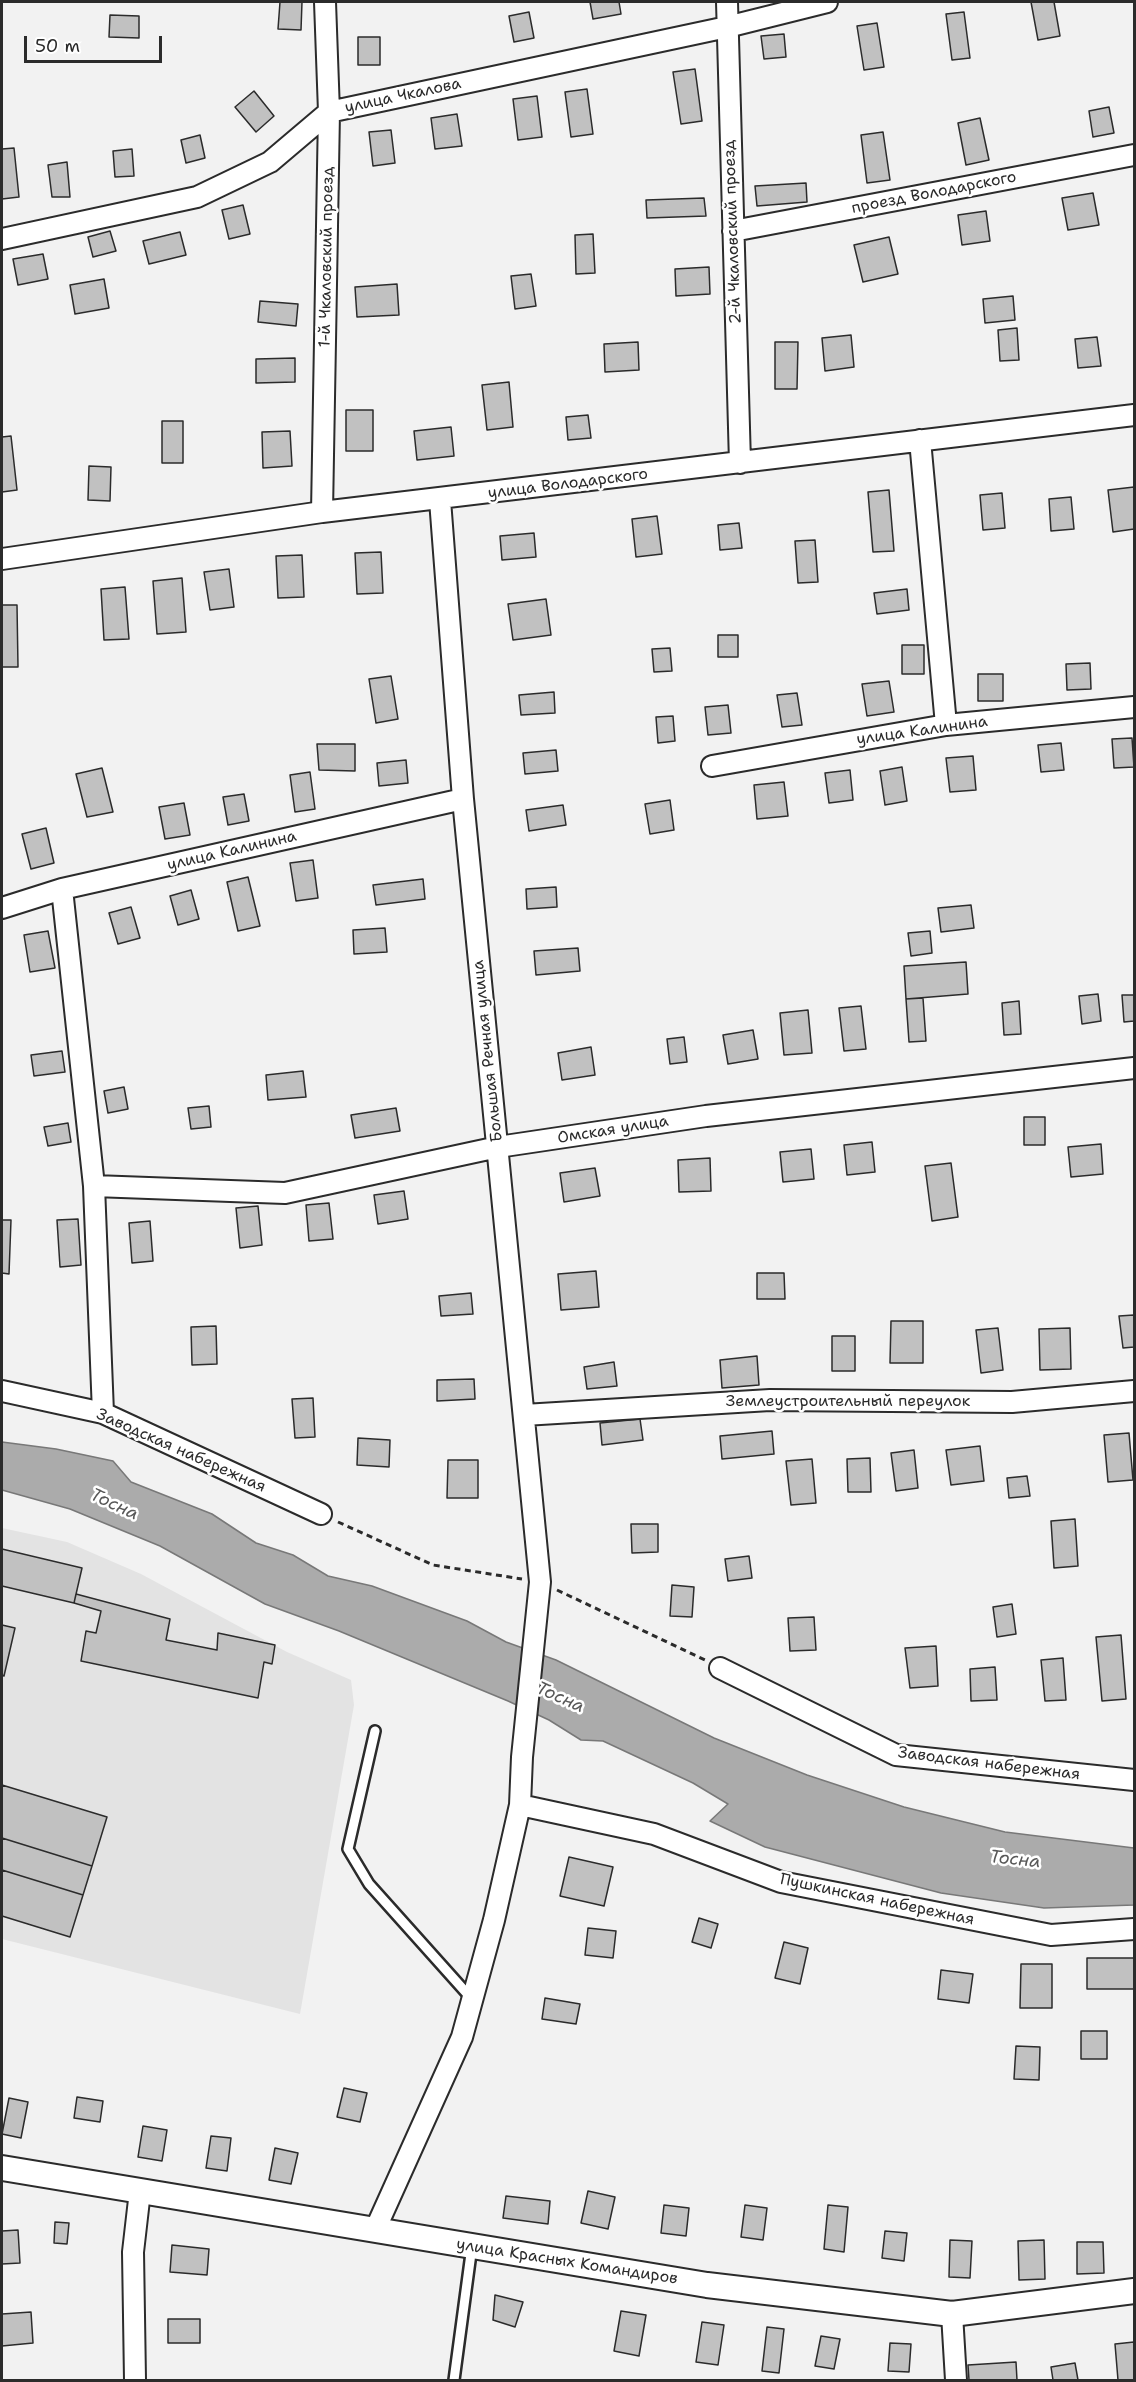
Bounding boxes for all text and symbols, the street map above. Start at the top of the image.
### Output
scale bar [27,24,165,62]
text: 50 m [35,34,80,58]
street label: улица Чкалова [343,74,463,118]
street label: 2-й Чкаловский проезд [720,139,746,325]
street label: 1-й Чкаловский проезд [316,166,338,348]
street label: проезд Володарского [850,168,1018,218]
street label: улица Володарского [487,465,649,503]
street label: улица Калинина [855,712,989,750]
street label: улица Калинина [165,827,299,875]
street label: Большая Речная улица [469,959,507,1143]
street label: Омская улица [556,1112,670,1148]
street label: Землеустроительный переулок [726,1392,970,1412]
street label: Заводская набережная [93,1405,269,1497]
water label: Тосна [86,1484,142,1526]
water label: Тосна [532,1678,588,1718]
street label: Заводская набережная [897,1743,1081,1785]
water label: Тосна [989,1847,1041,1873]
street label: Пушкинская набережная [778,1870,976,1930]
street label: улица Красных Командиров [455,2235,679,2289]

